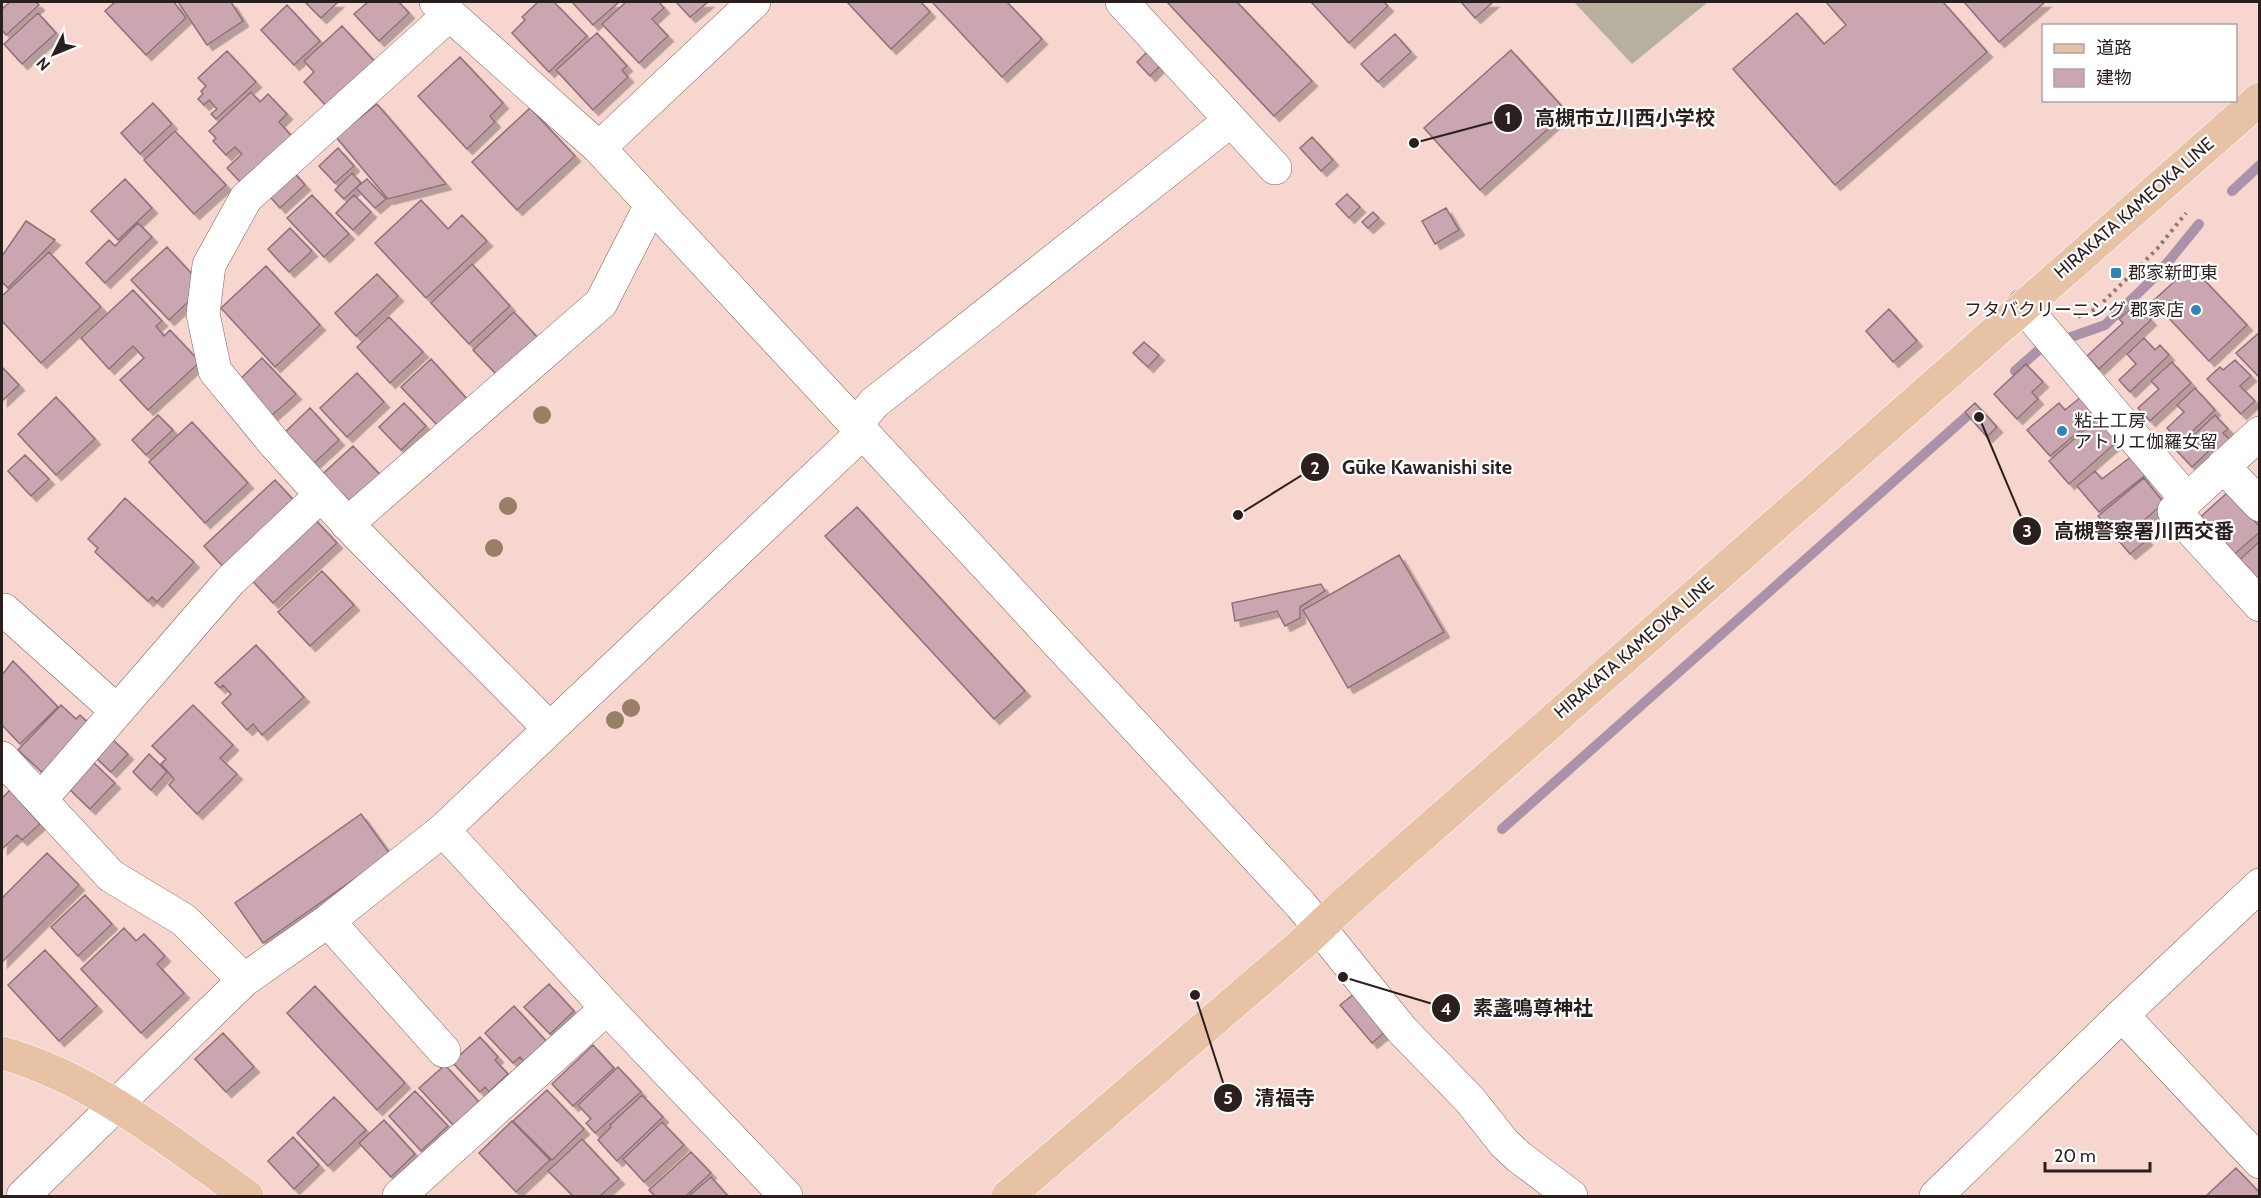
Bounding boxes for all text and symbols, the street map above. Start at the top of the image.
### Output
north arrow [24,24,84,84]
legend [2042,24,2237,102]
text: 道路 [2096,37,2132,59]
text: N [33,53,54,75]
text: 建物 [2096,67,2132,89]
callout: 高槻市立川西小学校 [1493,99,1727,137]
text: 高槻市立川西小学校 [1535,106,1715,130]
text: 1 [1505,107,1511,129]
street label: HIRAKATA KAMEOKA LINE [2050,133,2218,283]
place label: 郡家新町東 [2128,262,2218,284]
marker: 郡家新町東 [2109,266,2123,280]
place label: フタバクリーニング 郡家店 [1964,299,2184,321]
marker: フタバクリーニング 郡家店 [2189,303,2203,317]
place label: 粘土工房 アトリエ伽羅女留 [2074,410,2218,453]
marker: 粘土工房 アトリエ伽羅女留 [2055,424,2069,438]
callout: Gūke Kawanishi site [1300,448,1524,486]
text: Gūke Kawanishi site [1342,455,1512,479]
text: 2 [1310,457,1320,479]
callout: 高槻警察署川西交番 [2012,512,2246,550]
text: 高槻警察署川西交番 [2054,519,2234,543]
text: 3 [2022,520,2032,542]
street label: HIRAKATA KAMEOKA LINE [1550,573,1718,723]
callout: 素盞鳴尊神社 [1431,989,1605,1027]
text: 素盞鳴尊神社 [1473,996,1593,1020]
text: 4 [1440,998,1452,1020]
callout: 清福寺 [1213,1079,1327,1117]
text: 清福寺 [1255,1086,1315,1110]
text: 5 [1223,1087,1233,1109]
scale bar [2045,1135,2150,1173]
text: 20 m [2054,1145,2096,1167]

